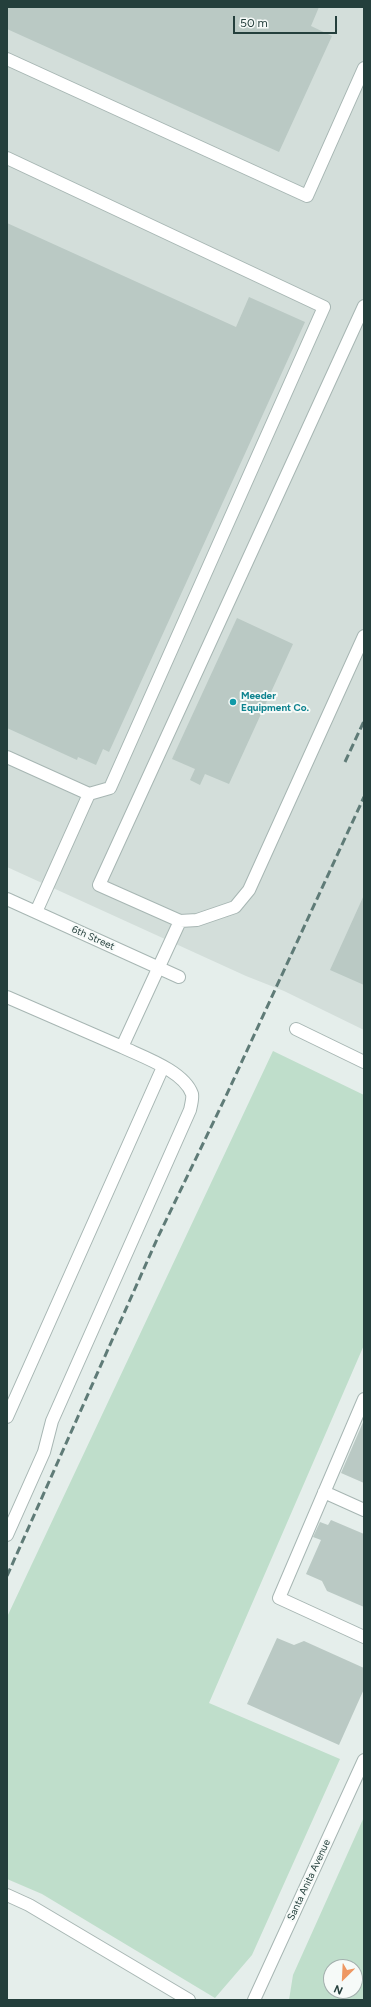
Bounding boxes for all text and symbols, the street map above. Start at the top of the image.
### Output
scale bar [235,8,339,34]
text: 50 m [240,16,268,30]
place label: Meeder Equipment Co. [241,690,309,714]
marker: Meeder Equipment Co. [228,697,238,707]
street label: 6th Street [70,923,116,953]
street label: Santa Anita Avenue [285,1838,333,1922]
north arrow [323,1959,363,1999]
text: N [332,1982,345,1997]

